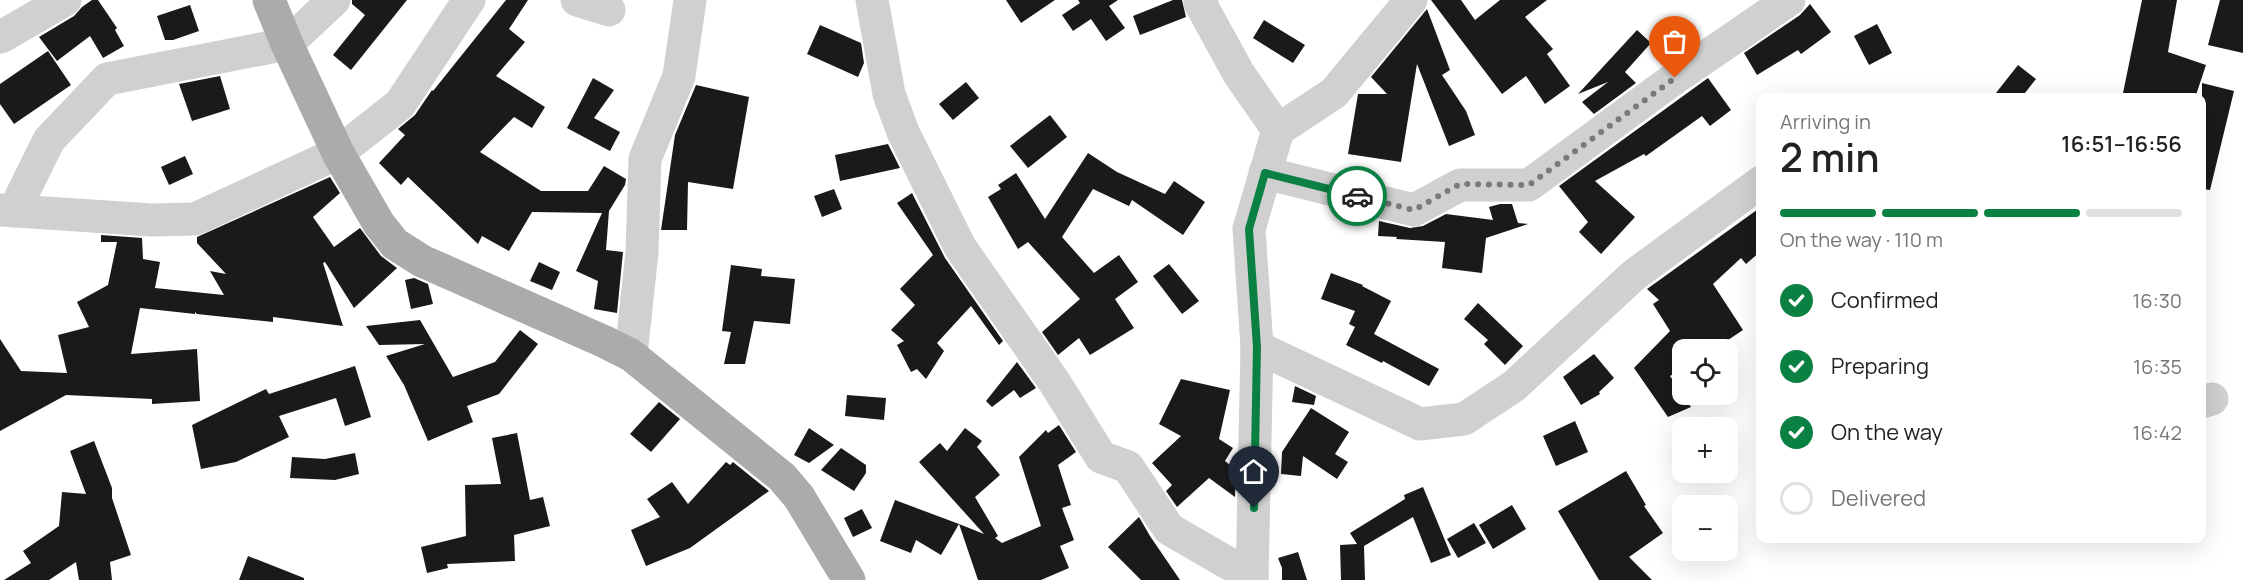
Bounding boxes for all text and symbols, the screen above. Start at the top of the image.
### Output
pin [1649,16,1700,78]
icon: bag [1658,25,1691,58]
text: Arriving in [1780,108,1871,135]
text: 16:51–16:56 [2061,129,2182,159]
text: 2 min [1780,130,1879,184]
courier [1327,166,1387,226]
icon: car [1341,180,1374,213]
text: On the way · 110 m [1780,226,1943,253]
icon: check [1780,284,1813,317]
text: Confirmed [1831,285,1939,315]
text: 16:30 [2133,287,2182,314]
map controls [1672,339,1738,561]
button: locate [1672,339,1738,405]
icon: check [1780,350,1813,383]
text: Preparing [1831,351,1929,381]
text: 16:35 [2133,353,2182,380]
icon: check [1780,416,1813,449]
button: + [1672,417,1738,483]
text: On the way [1831,417,1943,447]
text: 16:42 [2133,419,2182,446]
pin [1228,446,1279,508]
icon: home [1237,455,1270,488]
text: Delivered [1831,483,1926,513]
button: − [1672,495,1738,561]

